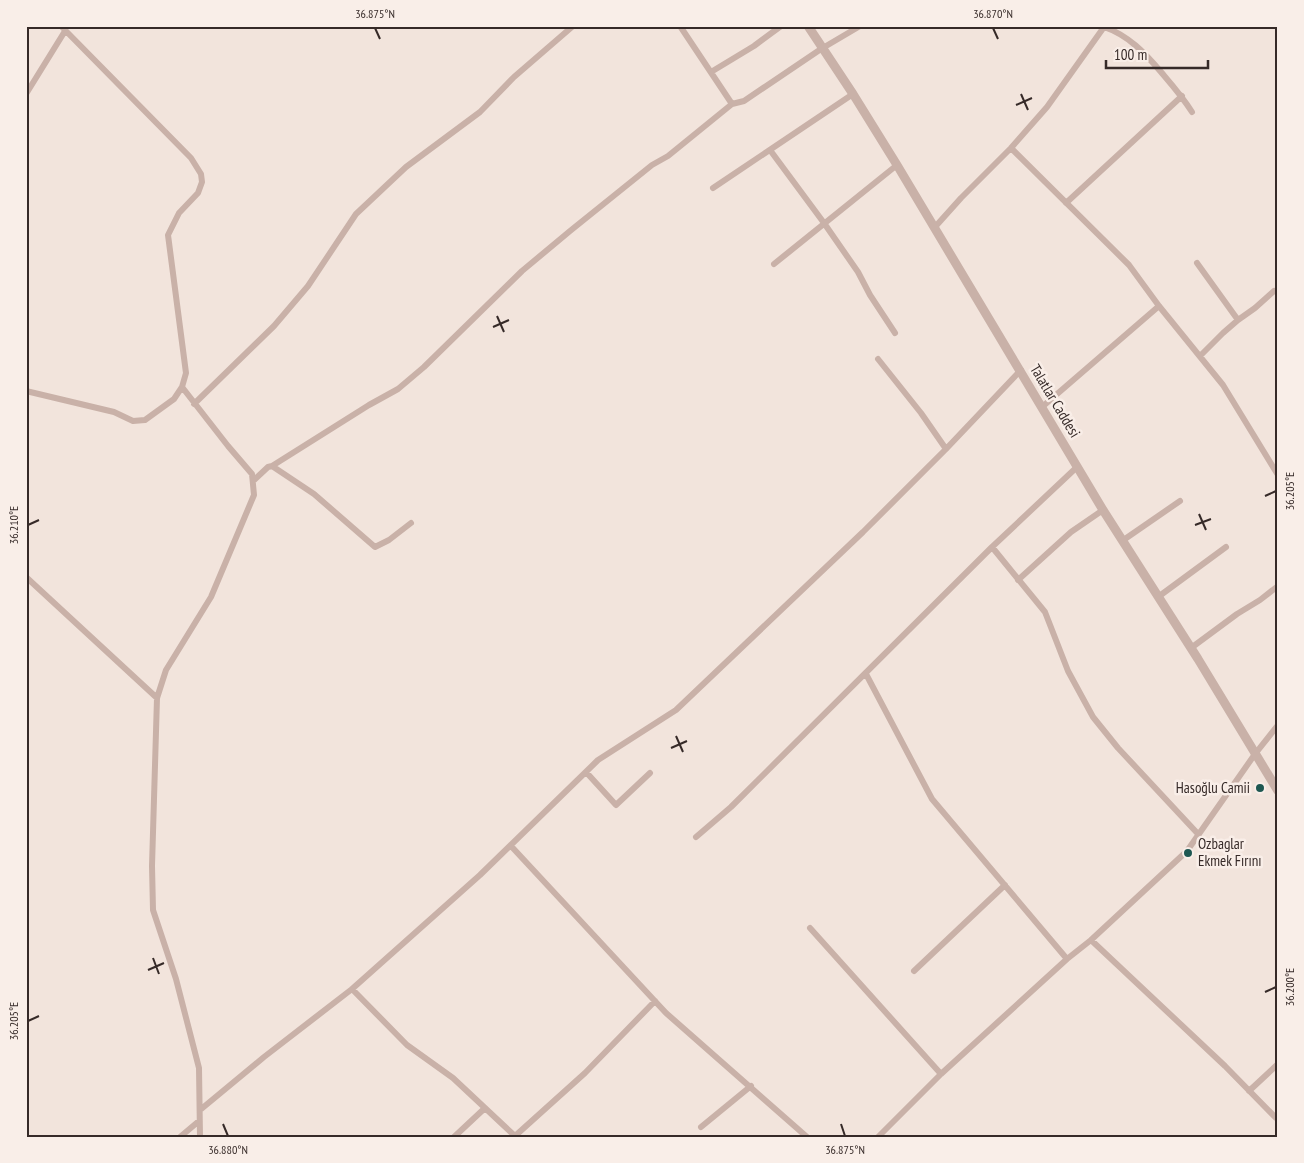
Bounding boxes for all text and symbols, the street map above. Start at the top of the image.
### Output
text: 36.875°N [355,6,395,21]
text: 36.870°N [973,6,1013,21]
scale bar [1106,38,1209,70]
text: 100 m [1114,45,1147,64]
street label: Talatlar Caddesi [1026,361,1085,441]
text: 36.205°E [1282,472,1297,510]
text: 36.210°E [6,506,21,544]
place label: Hasoğlu Camii [1176,778,1250,797]
marker: Hasoğlu Camii [1254,782,1266,794]
place label: Ozbaglar Ekmek Fırını [1198,834,1262,870]
marker: Ozbaglar Ekmek Fırını [1182,847,1194,859]
text: 36.200°E [1282,968,1297,1006]
text: 36.205°E [6,1002,21,1040]
text: 36.880°N [208,1142,248,1157]
text: 36.875°N [825,1142,865,1157]

